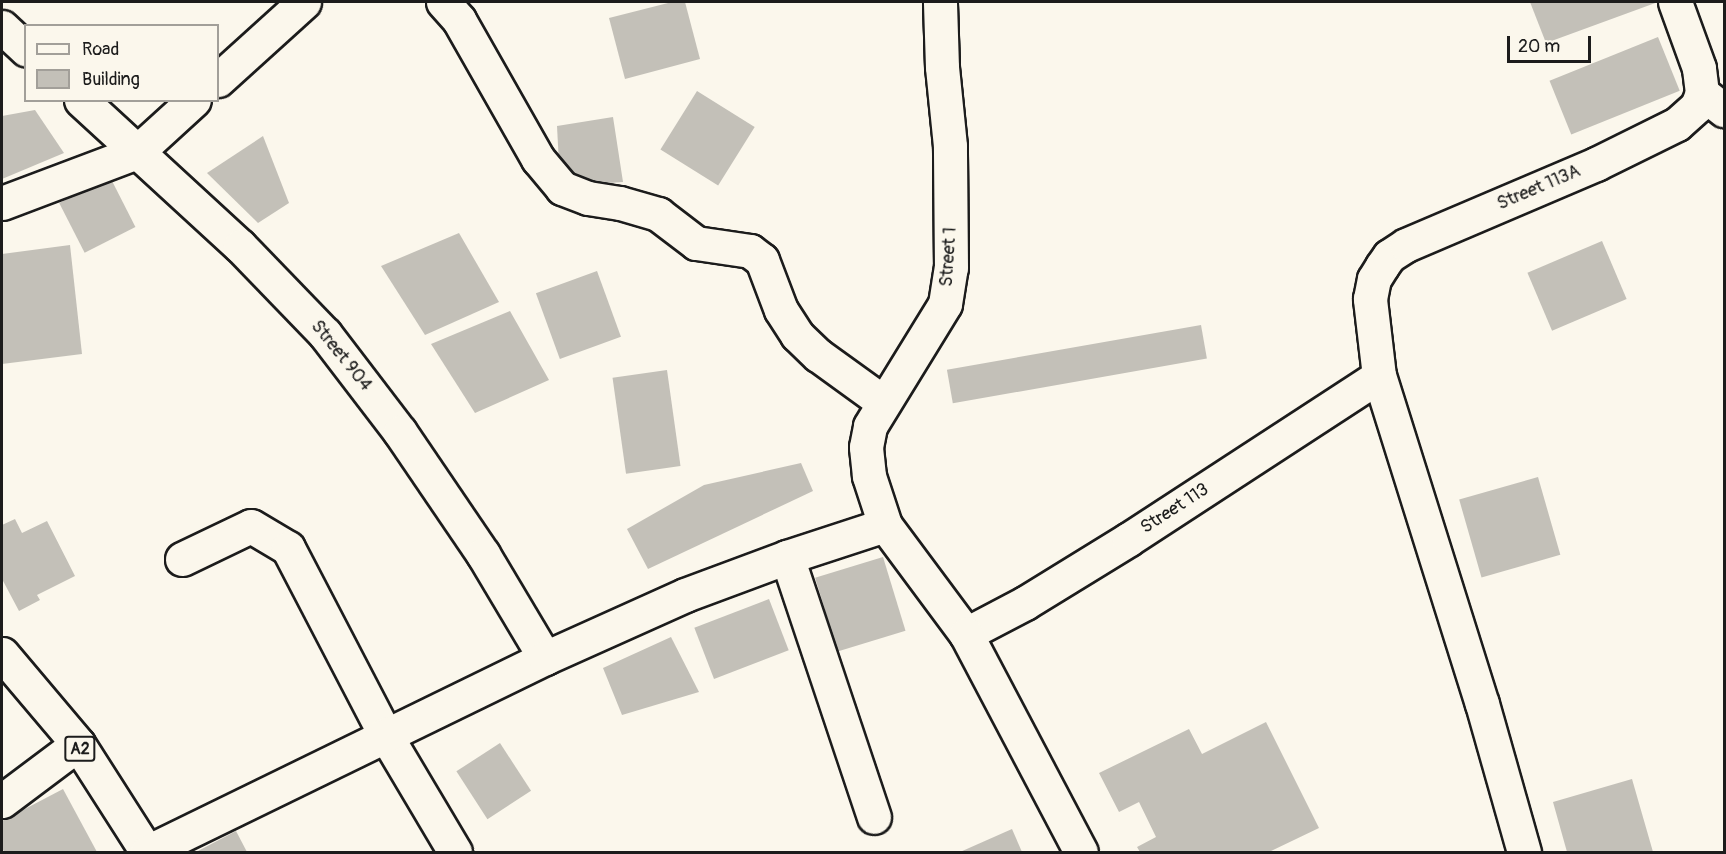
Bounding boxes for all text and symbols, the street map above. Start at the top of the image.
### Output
legend [24,24,219,102]
scale bar [1510,24,1594,62]
text: 20 m [1518,35,1560,58]
text: Road [82,38,119,61]
text: Building [82,68,140,91]
street label: Street 113A [1494,161,1584,215]
street label: Street 1 [936,226,962,288]
street label: Street 904 [306,316,376,396]
street label: Street 113 [1137,479,1213,539]
road number: A2 [64,736,97,762]

